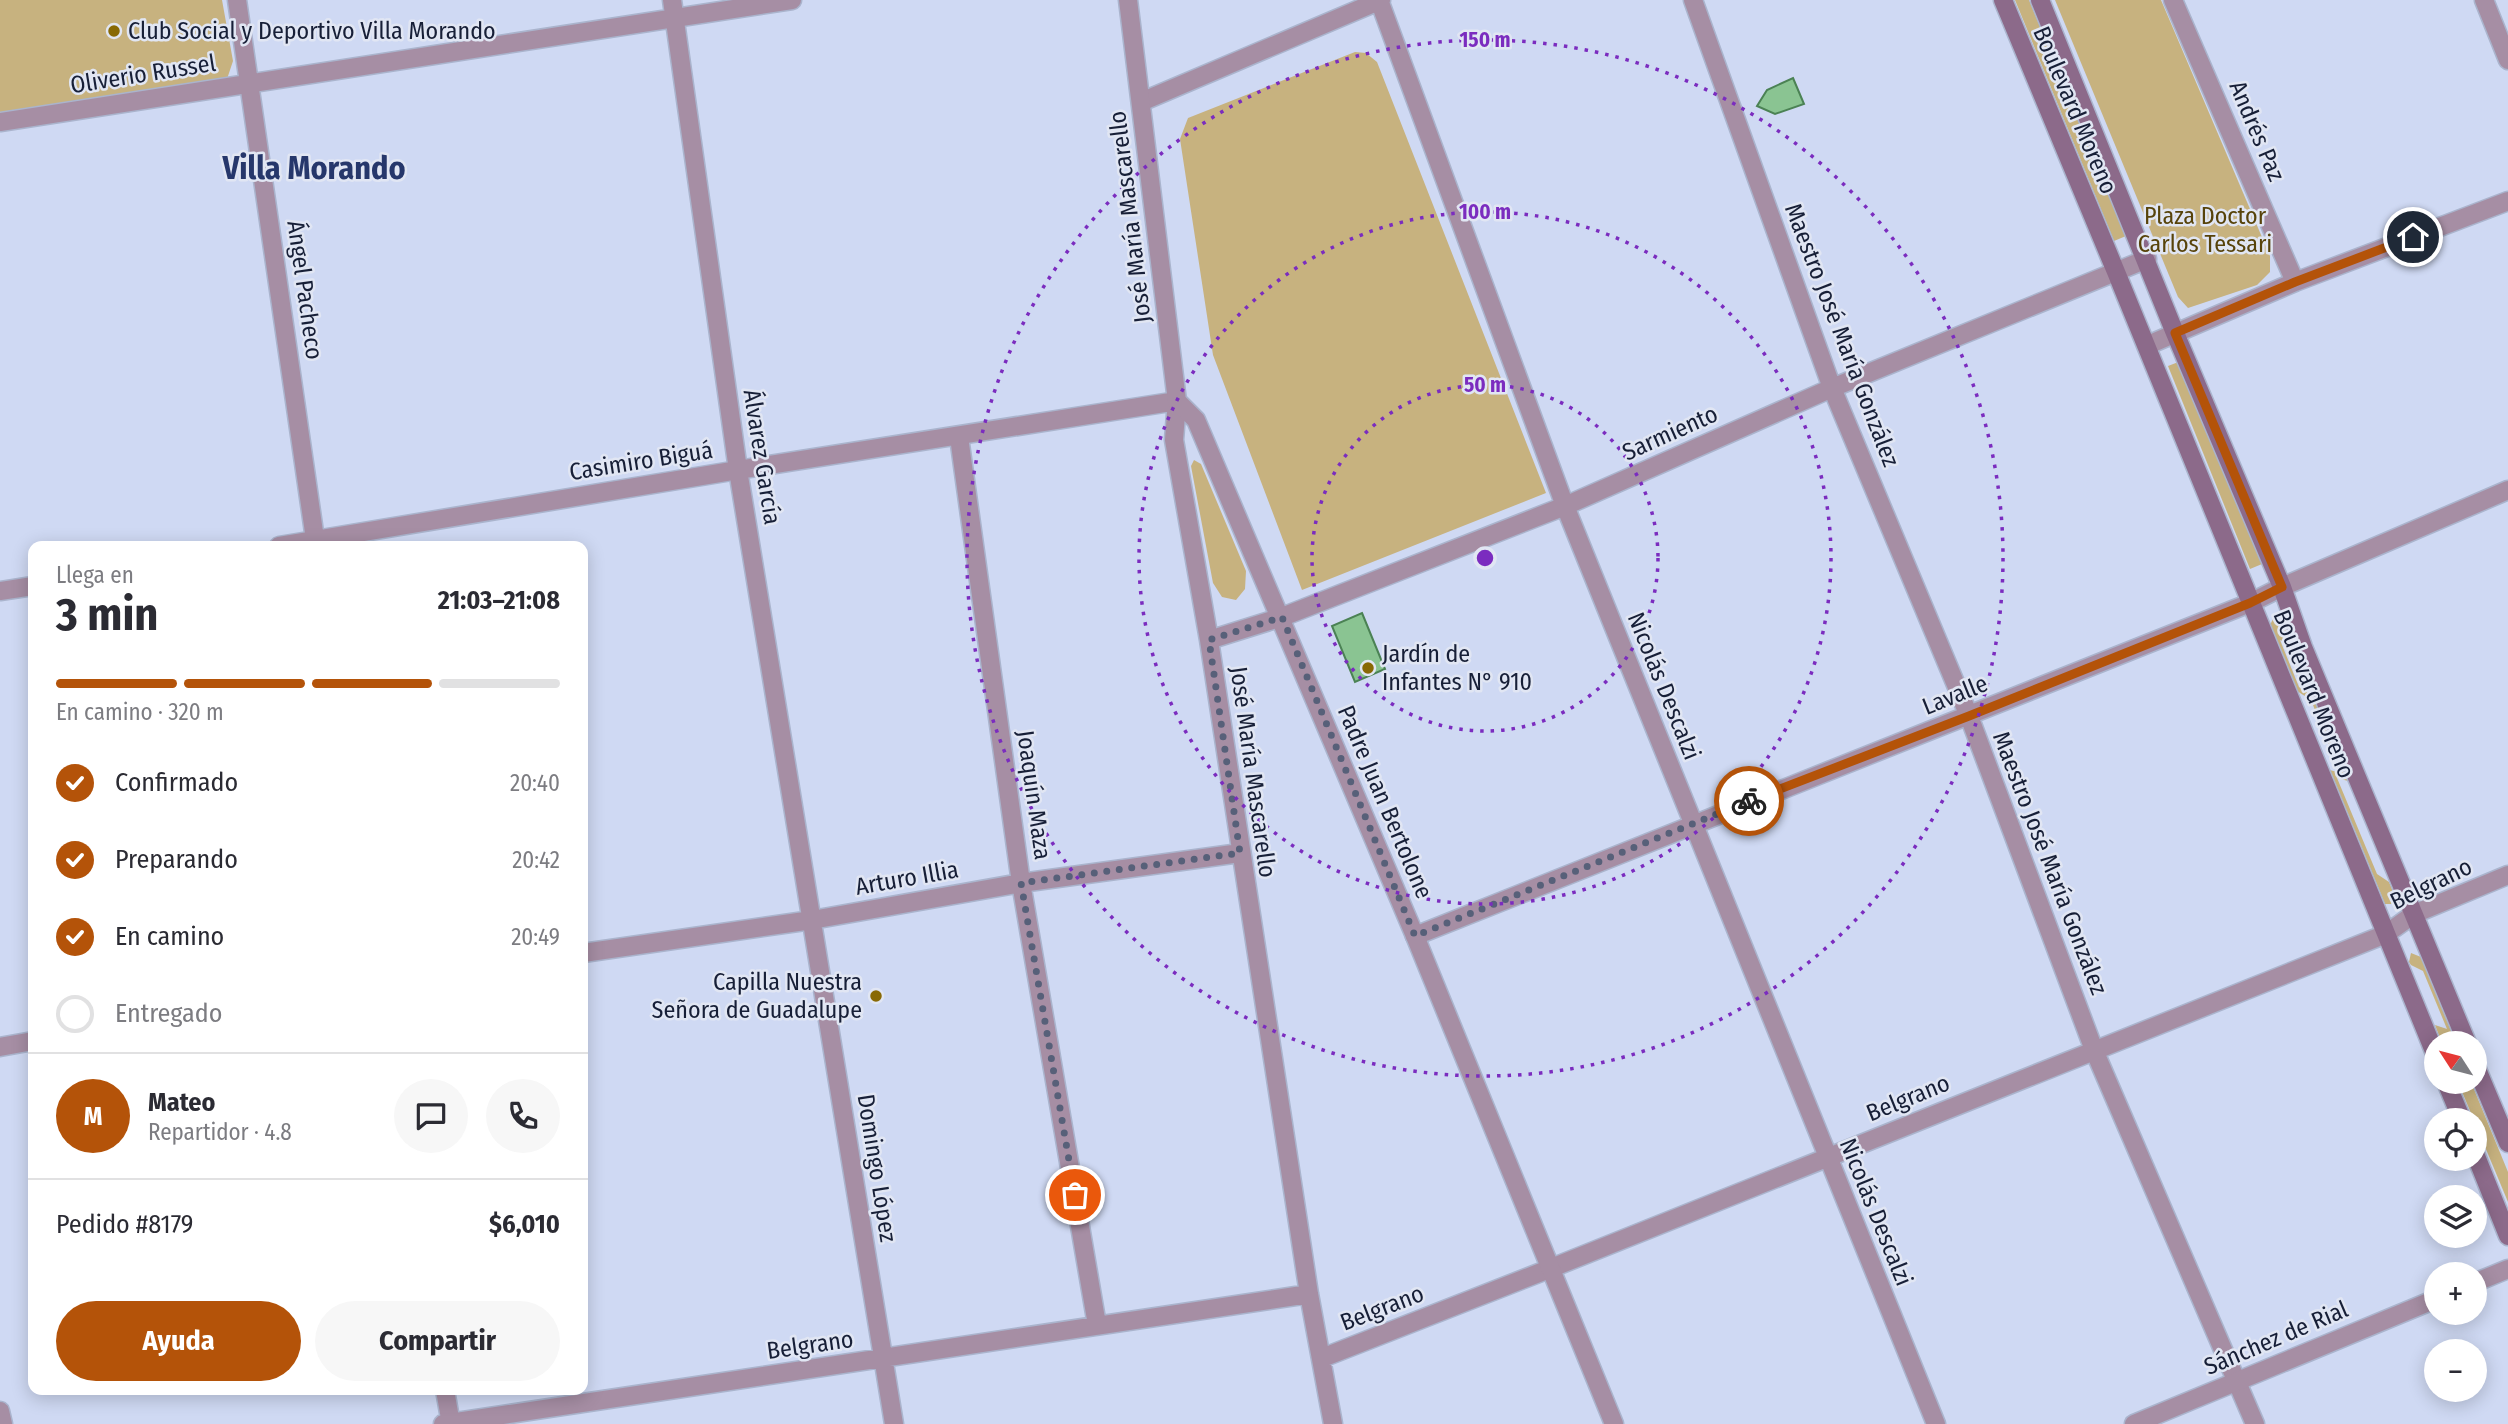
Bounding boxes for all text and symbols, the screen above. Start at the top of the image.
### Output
place label: Club Social y Deportivo Villa Morando [128,17,496,45]
street label: Boulevard Moreno [2027,22,2123,198]
marker: Club Social y Deportivo Villa Morando [106,23,122,39]
text: 150 m [1459,27,1511,53]
street label: Oliverio Russel [68,49,218,99]
street label: Andrés Paz [2223,77,2291,185]
street label: José María Mascarello [1103,110,1157,324]
district label: Villa Morando [221,149,406,187]
text: 100 m [1459,199,1511,225]
street label: Maestro José María González [1779,200,1905,470]
park label: Plaza Doctor Carlos Tessari [2138,202,2272,258]
pin [2383,207,2443,267]
street label: Ángel Pacheco [281,218,330,361]
icon: home [2394,218,2432,256]
text: 50 m [1464,372,1506,398]
street label: Álvarez García [737,387,788,527]
street label: Sarmiento [1618,400,1722,466]
street label: Casimiro Biguá [567,436,715,486]
centre of rings [1473,546,1497,570]
text: Llega en [56,561,134,589]
text: 21:03–21:08 [438,585,560,616]
text: 3 min [56,587,158,642]
street label: Boulevard Moreno [2267,606,2361,782]
street label: Nicolás Descalzi [1622,608,1706,764]
place label: Jardín de Infantes N° 910 [1382,640,1532,696]
marker: Jardín de Infantes N° 910 [1360,660,1376,676]
street label: José María Mascarello [1224,665,1282,879]
street label: Lavalle [1918,669,1992,721]
text: En camino · 320 m [56,698,224,726]
street label: Padre Juan Bertolone [1332,701,1438,903]
street label: Maestro José María González [1987,728,2113,998]
street label: Joaquín Maza [1011,729,1057,861]
icon: check [56,764,94,802]
courier [1714,766,1784,836]
text: Confirmado [115,767,238,798]
text: 20:40 [510,769,560,797]
icon: bike [1730,782,1768,820]
icon: check [56,841,94,879]
text: Preparando [115,844,238,875]
text: 20:42 [512,846,560,874]
street label: Belgrano [2386,852,2476,916]
street label: Arturo Illia [853,855,961,901]
icon: check [56,918,94,956]
text: En camino [115,921,224,952]
text: 20:49 [511,923,560,951]
place label: Capilla Nuestra Señora de Guadalupe [652,968,862,1024]
marker: Capilla Nuestra Señora de Guadalupe [868,988,884,1004]
text: Entregado [115,998,222,1029]
north arrow [2424,1031,2487,1094]
map controls [2424,1031,2487,1402]
street label: Belgrano [1862,1069,1954,1127]
button: chat [394,1079,468,1153]
button: phone [486,1079,560,1153]
text: Mateo [148,1087,215,1118]
street label: Domingo López [851,1092,903,1244]
text: M [84,1101,102,1132]
button: locate [2424,1108,2487,1171]
text: Repartidor · 4.8 [148,1118,292,1146]
street label: Nicolás Descalzi [1834,1134,1918,1290]
pin [1045,1165,1105,1225]
icon: bag [1056,1176,1094,1214]
button: layers [2424,1185,2487,1248]
text: Pedido #8179 [56,1209,193,1240]
text: $6,010 [489,1209,560,1240]
button: + [2424,1262,2487,1325]
street label: Belgrano [1336,1279,1428,1337]
street label: Sánchez de Rial [2200,1295,2352,1381]
button: Ayuda [56,1301,301,1381]
button: Compartir [315,1301,560,1381]
street label: Belgrano [765,1325,855,1365]
button: − [2424,1339,2487,1402]

